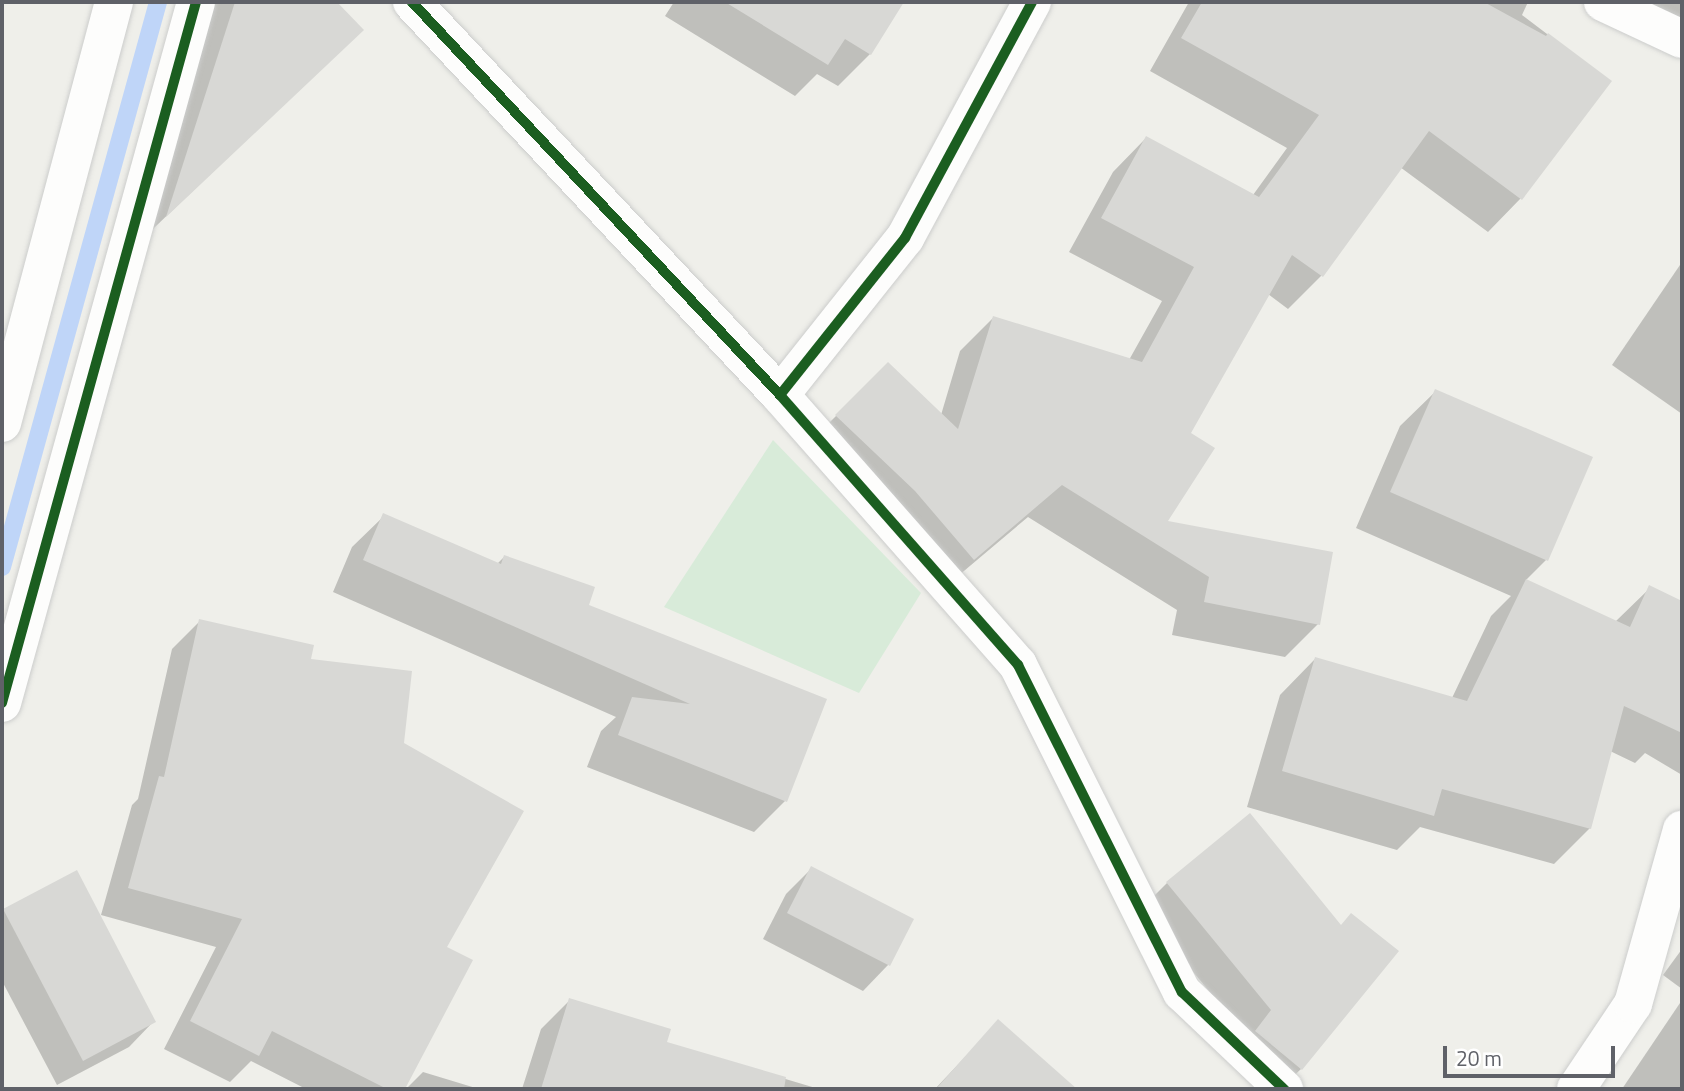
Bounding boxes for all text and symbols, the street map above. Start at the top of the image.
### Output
scale bar [1446,1032,1618,1076]
text: 20 m [1456,1042,1502,1074]

